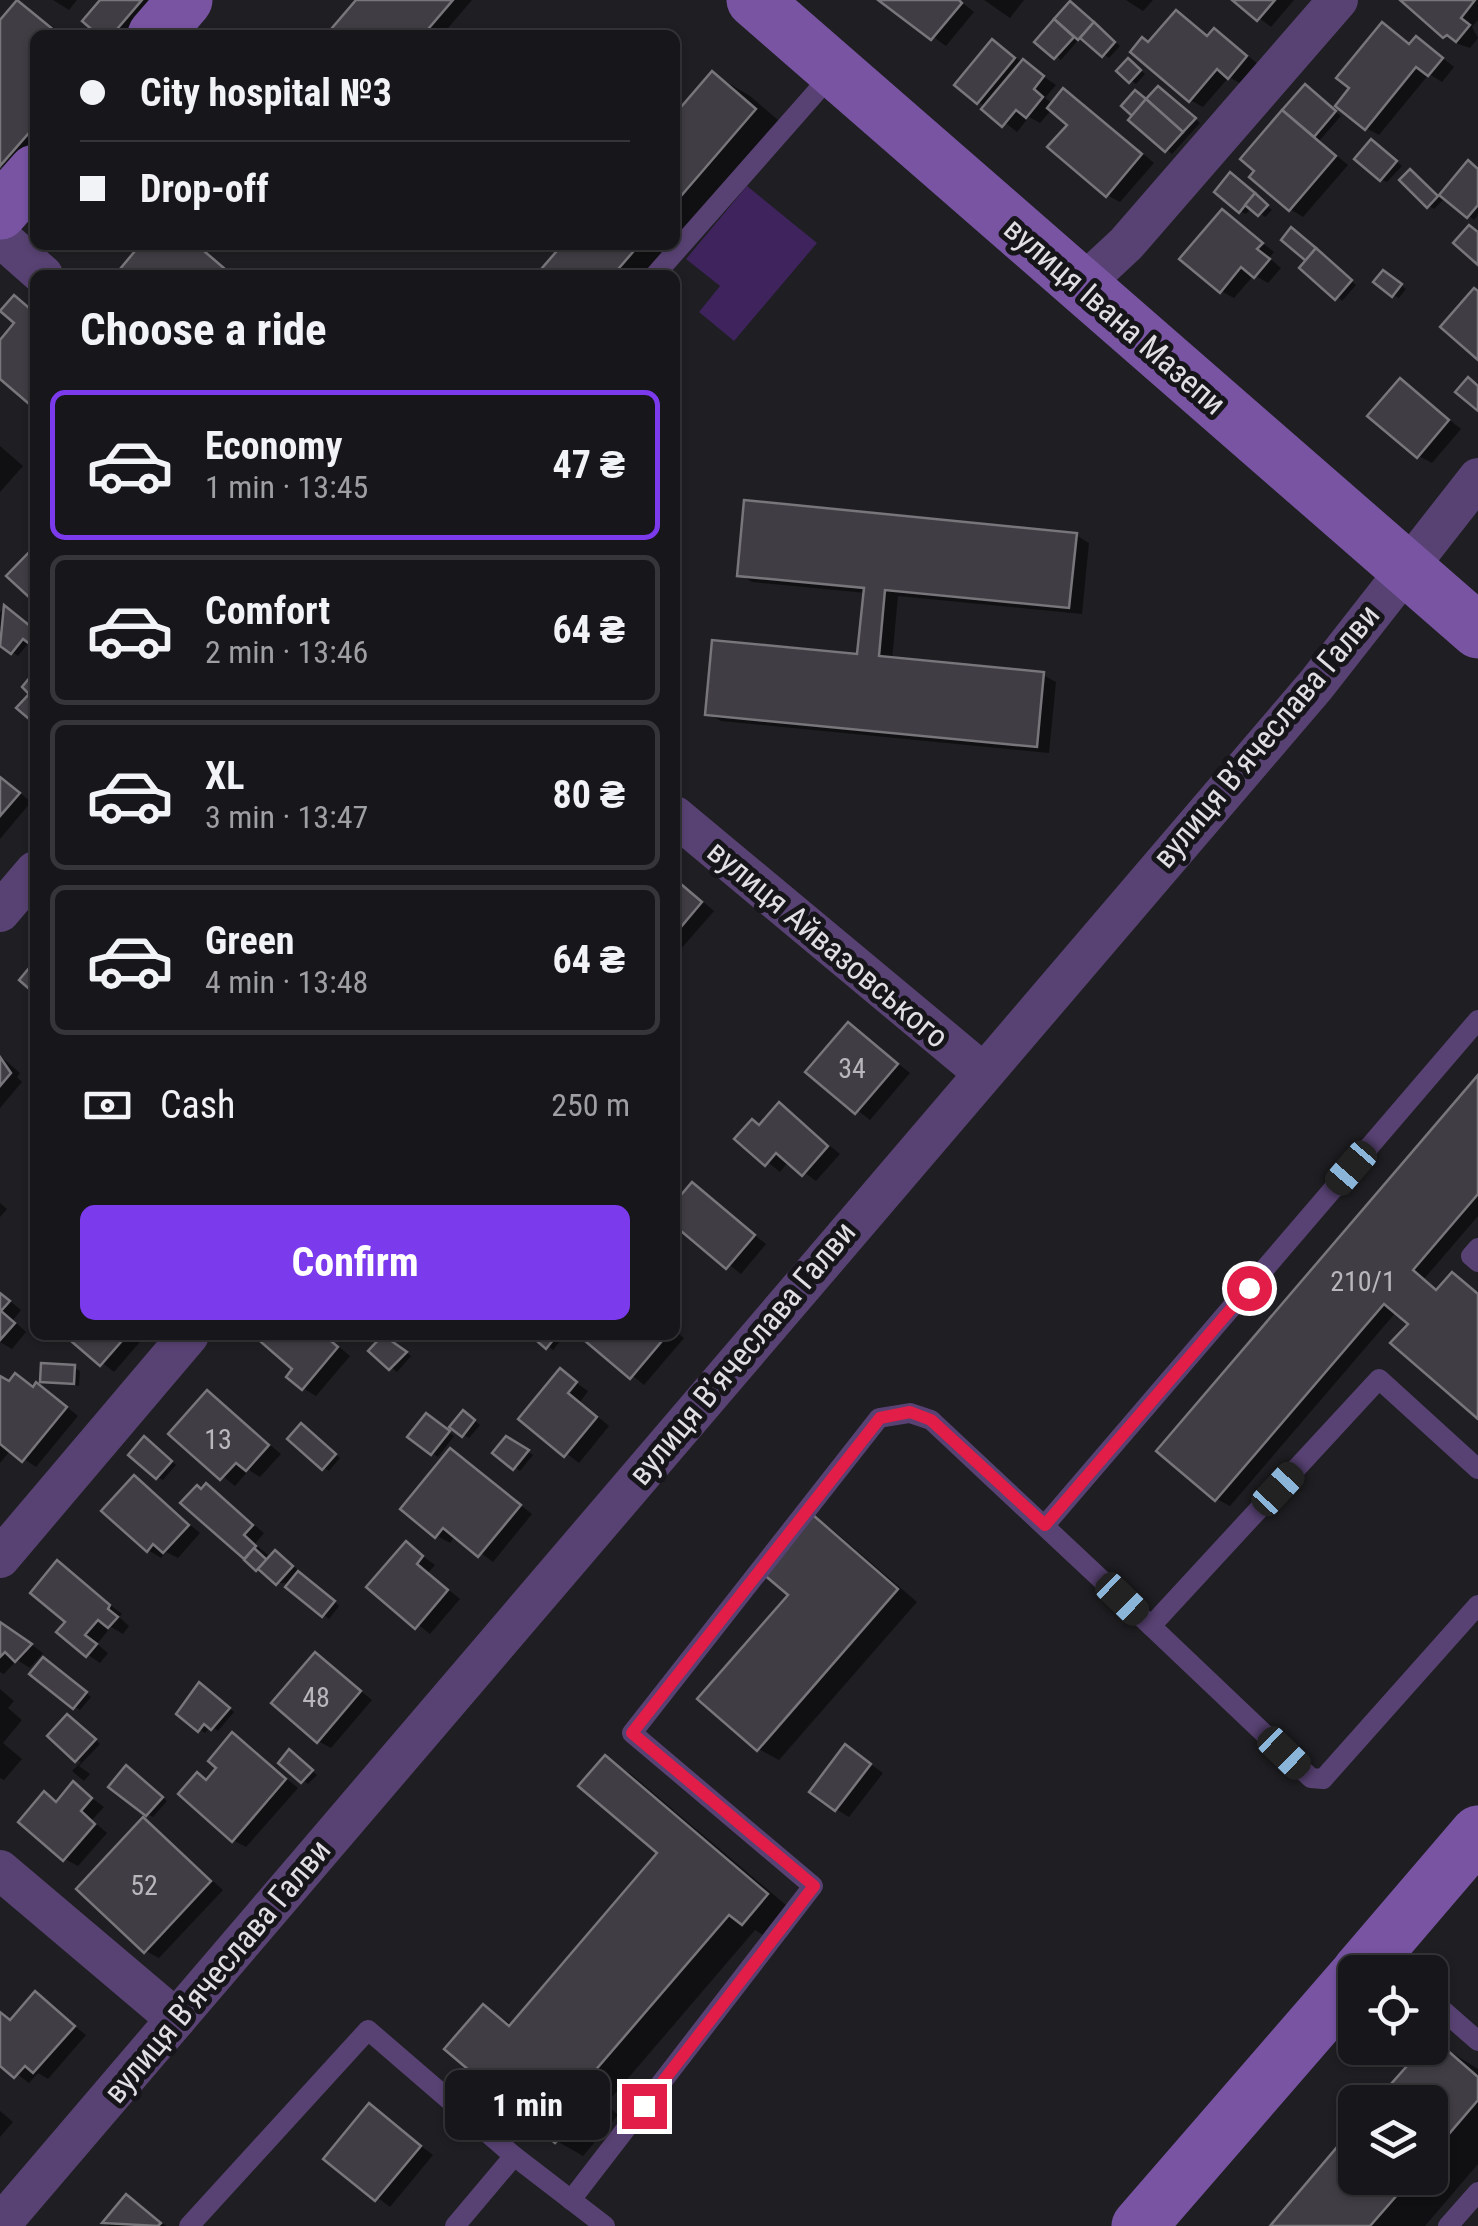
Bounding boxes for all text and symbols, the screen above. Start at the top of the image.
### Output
text: City hospital №3 [140,71,392,115]
text: Drop-off [140,167,269,211]
street label: вулиця Івана Мазепи [997,210,1233,422]
text: Choose a ride [80,303,327,356]
icon: car [85,420,175,510]
text: Economy [205,424,342,468]
text: 47 ₴ [552,443,625,487]
text: 1 min · 13:45 [205,468,368,506]
icon: car [85,585,175,675]
text: Comfort [205,589,330,633]
street label: вулиця Вʼячеслава Галви [1145,597,1387,875]
text: 64 ₴ [552,608,625,652]
text: 2 min · 13:46 [205,633,368,671]
icon: car [85,750,175,840]
text: XL [205,754,244,798]
text: 80 ₴ [552,773,625,817]
text: 3 min · 13:47 [205,798,368,836]
street label: вулиця Айвазовського [700,832,956,1056]
icon: car [85,915,175,1005]
text: Green [205,919,295,963]
text: 64 ₴ [552,938,625,982]
text: 4 min · 13:48 [205,963,368,1001]
house number: 34 [838,1052,866,1085]
icon: cash [80,1078,135,1133]
text: Cash [160,1083,235,1127]
text: 250 m [551,1086,630,1124]
car [1320,1136,1382,1200]
button: Confirm [80,1205,630,1320]
street label: вулиця Вʼячеслава Галви [621,1214,863,1492]
house number: 210/1 [1330,1265,1396,1298]
route start [1227,1266,1272,1311]
house number: 13 [204,1423,232,1456]
car [1247,1457,1309,1521]
car [1090,1567,1154,1631]
house number: 48 [302,1681,330,1714]
car [1252,1721,1316,1785]
street label: вулиця Вʼячеслава Галви [96,1832,338,2110]
house number: 52 [130,1869,158,1902]
map controls [1338,1955,1448,2195]
button: locate [1338,1955,1448,2065]
callout: 1 min [444,2071,609,2141]
route end [622,2084,667,2129]
button: layers [1338,2085,1448,2195]
text: 1 min [492,2086,563,2124]

